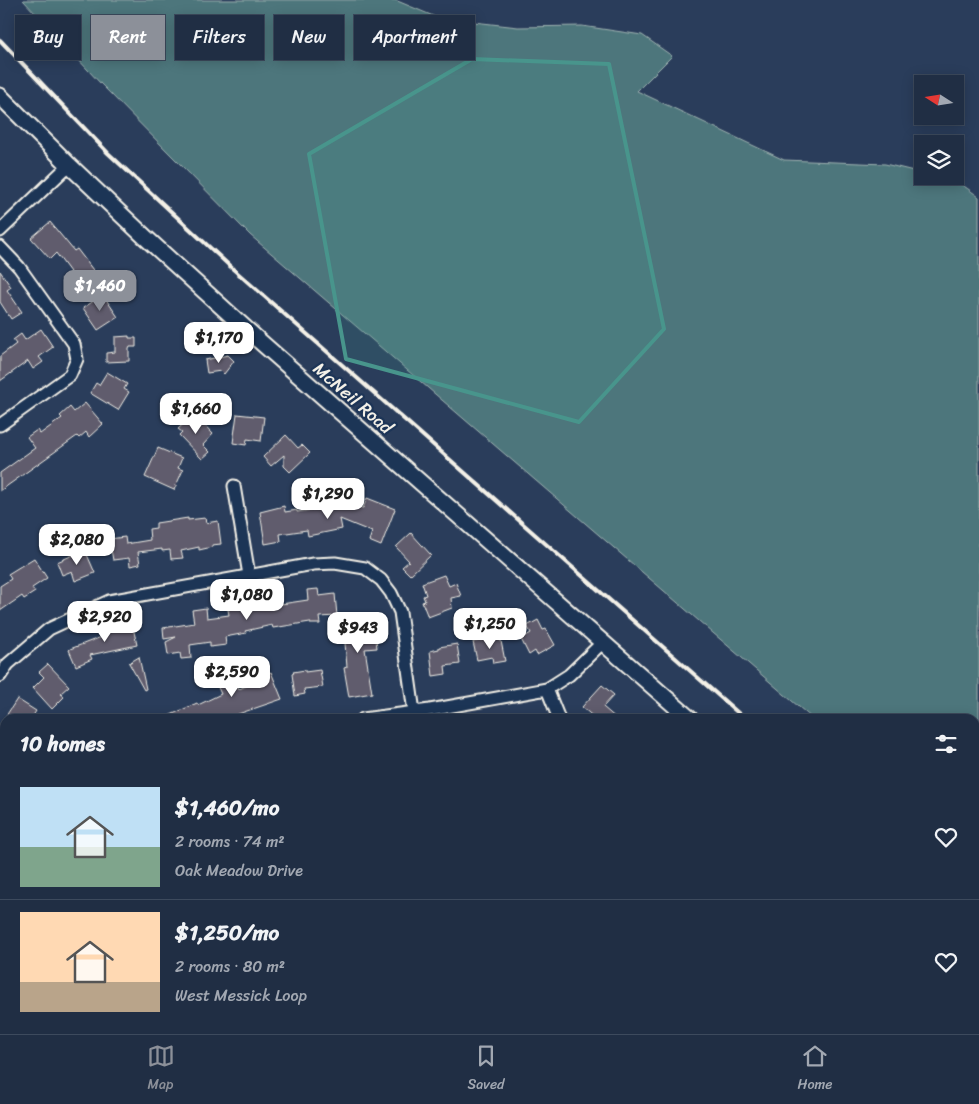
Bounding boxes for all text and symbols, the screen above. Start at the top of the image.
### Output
chip: Buy [15,15,81,60]
chip: Rent [91,15,165,60]
chip: Filters [175,15,264,60]
chip: New [274,15,344,60]
chip: Apartment [354,15,475,60]
north arrow [914,75,964,125]
map controls [914,75,964,185]
button: layers [914,135,964,185]
pin: $1,460 [59,270,141,312]
text: $1,460 [74,271,126,300]
pin: $1,170 [178,322,260,364]
text: $1,170 [195,323,243,352]
street label: McNeil Road [305,354,402,443]
pin: $1,660 [155,392,237,435]
text: $1,660 [171,394,221,423]
pin: $1,290 [287,478,369,520]
text: $1,290 [302,479,354,508]
pin: $2,080 [36,524,118,566]
text: $2,080 [50,525,104,554]
pin: $1,080 [206,578,288,621]
text: $1,080 [221,580,273,609]
pin: $2,920 [64,600,146,643]
text: $2,920 [78,602,132,631]
pin: $1,250 [449,608,531,650]
text: $1,250 [464,609,516,638]
pin: $943 [328,612,388,654]
text: $943 [338,613,378,642]
pin: $2,590 [191,656,273,698]
text: $2,590 [205,657,259,686]
text: 10 homes [20,725,105,763]
icon: filters [932,730,960,758]
text: $1,460/mo [175,789,279,827]
icon: home [60,807,120,867]
icon: heart [932,823,960,851]
text: 2 rooms · 74 m² [175,827,285,856]
text: Oak Meadow Drive [175,856,303,885]
text: $1,250/mo [175,914,279,952]
icon: home [60,932,120,992]
icon: heart [932,948,960,976]
text: 2 rooms · 80 m² [175,952,285,981]
text: West Messick Loop [175,981,307,1010]
tab: Map [147,1042,175,1097]
tab: Saved [468,1042,504,1097]
tab: Home [797,1042,832,1097]

